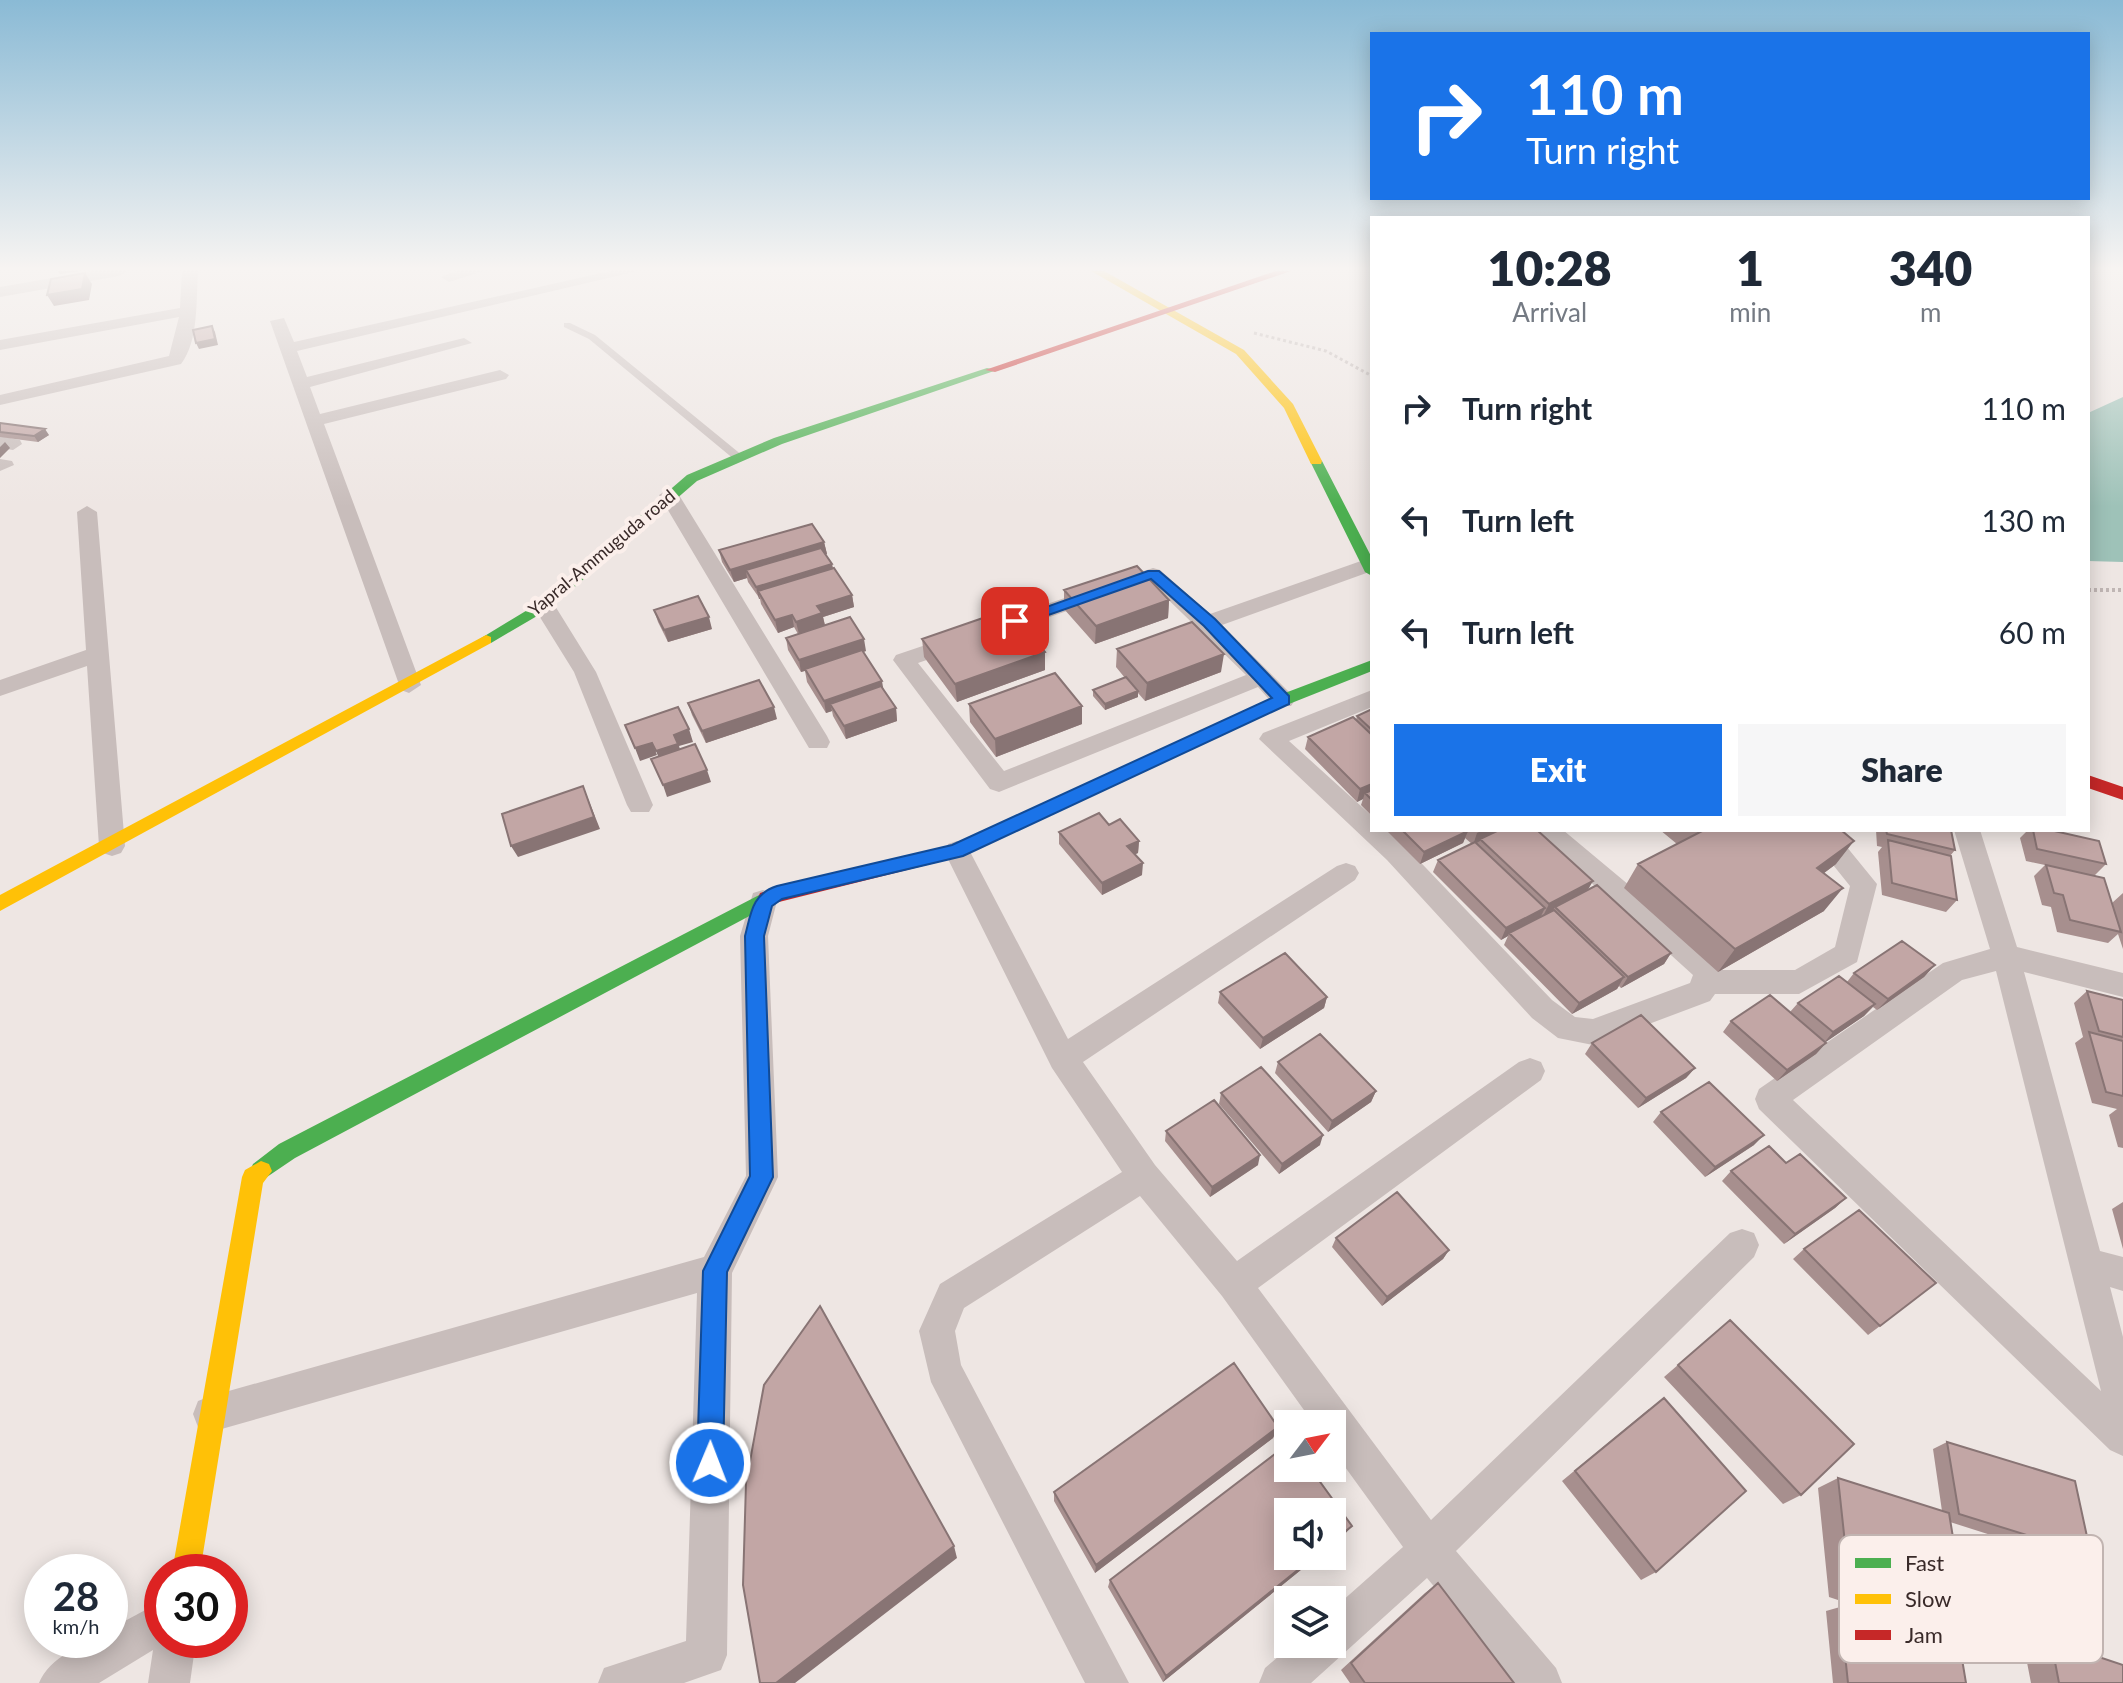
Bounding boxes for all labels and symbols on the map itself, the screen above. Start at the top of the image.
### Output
street label: Yapral-Ammuguda road [523,484,679,620]
pin [981,587,1049,655]
north arrow [1274,1410,1346,1482]
position arrow [668,1421,752,1505]
legend [1839,1535,2103,1663]
text: Fast [1905,1549,1944,1576]
speed limit sign: 30 [144,1554,248,1658]
text: Slow [1905,1585,1952,1612]
text: Jam [1905,1621,1943,1648]

